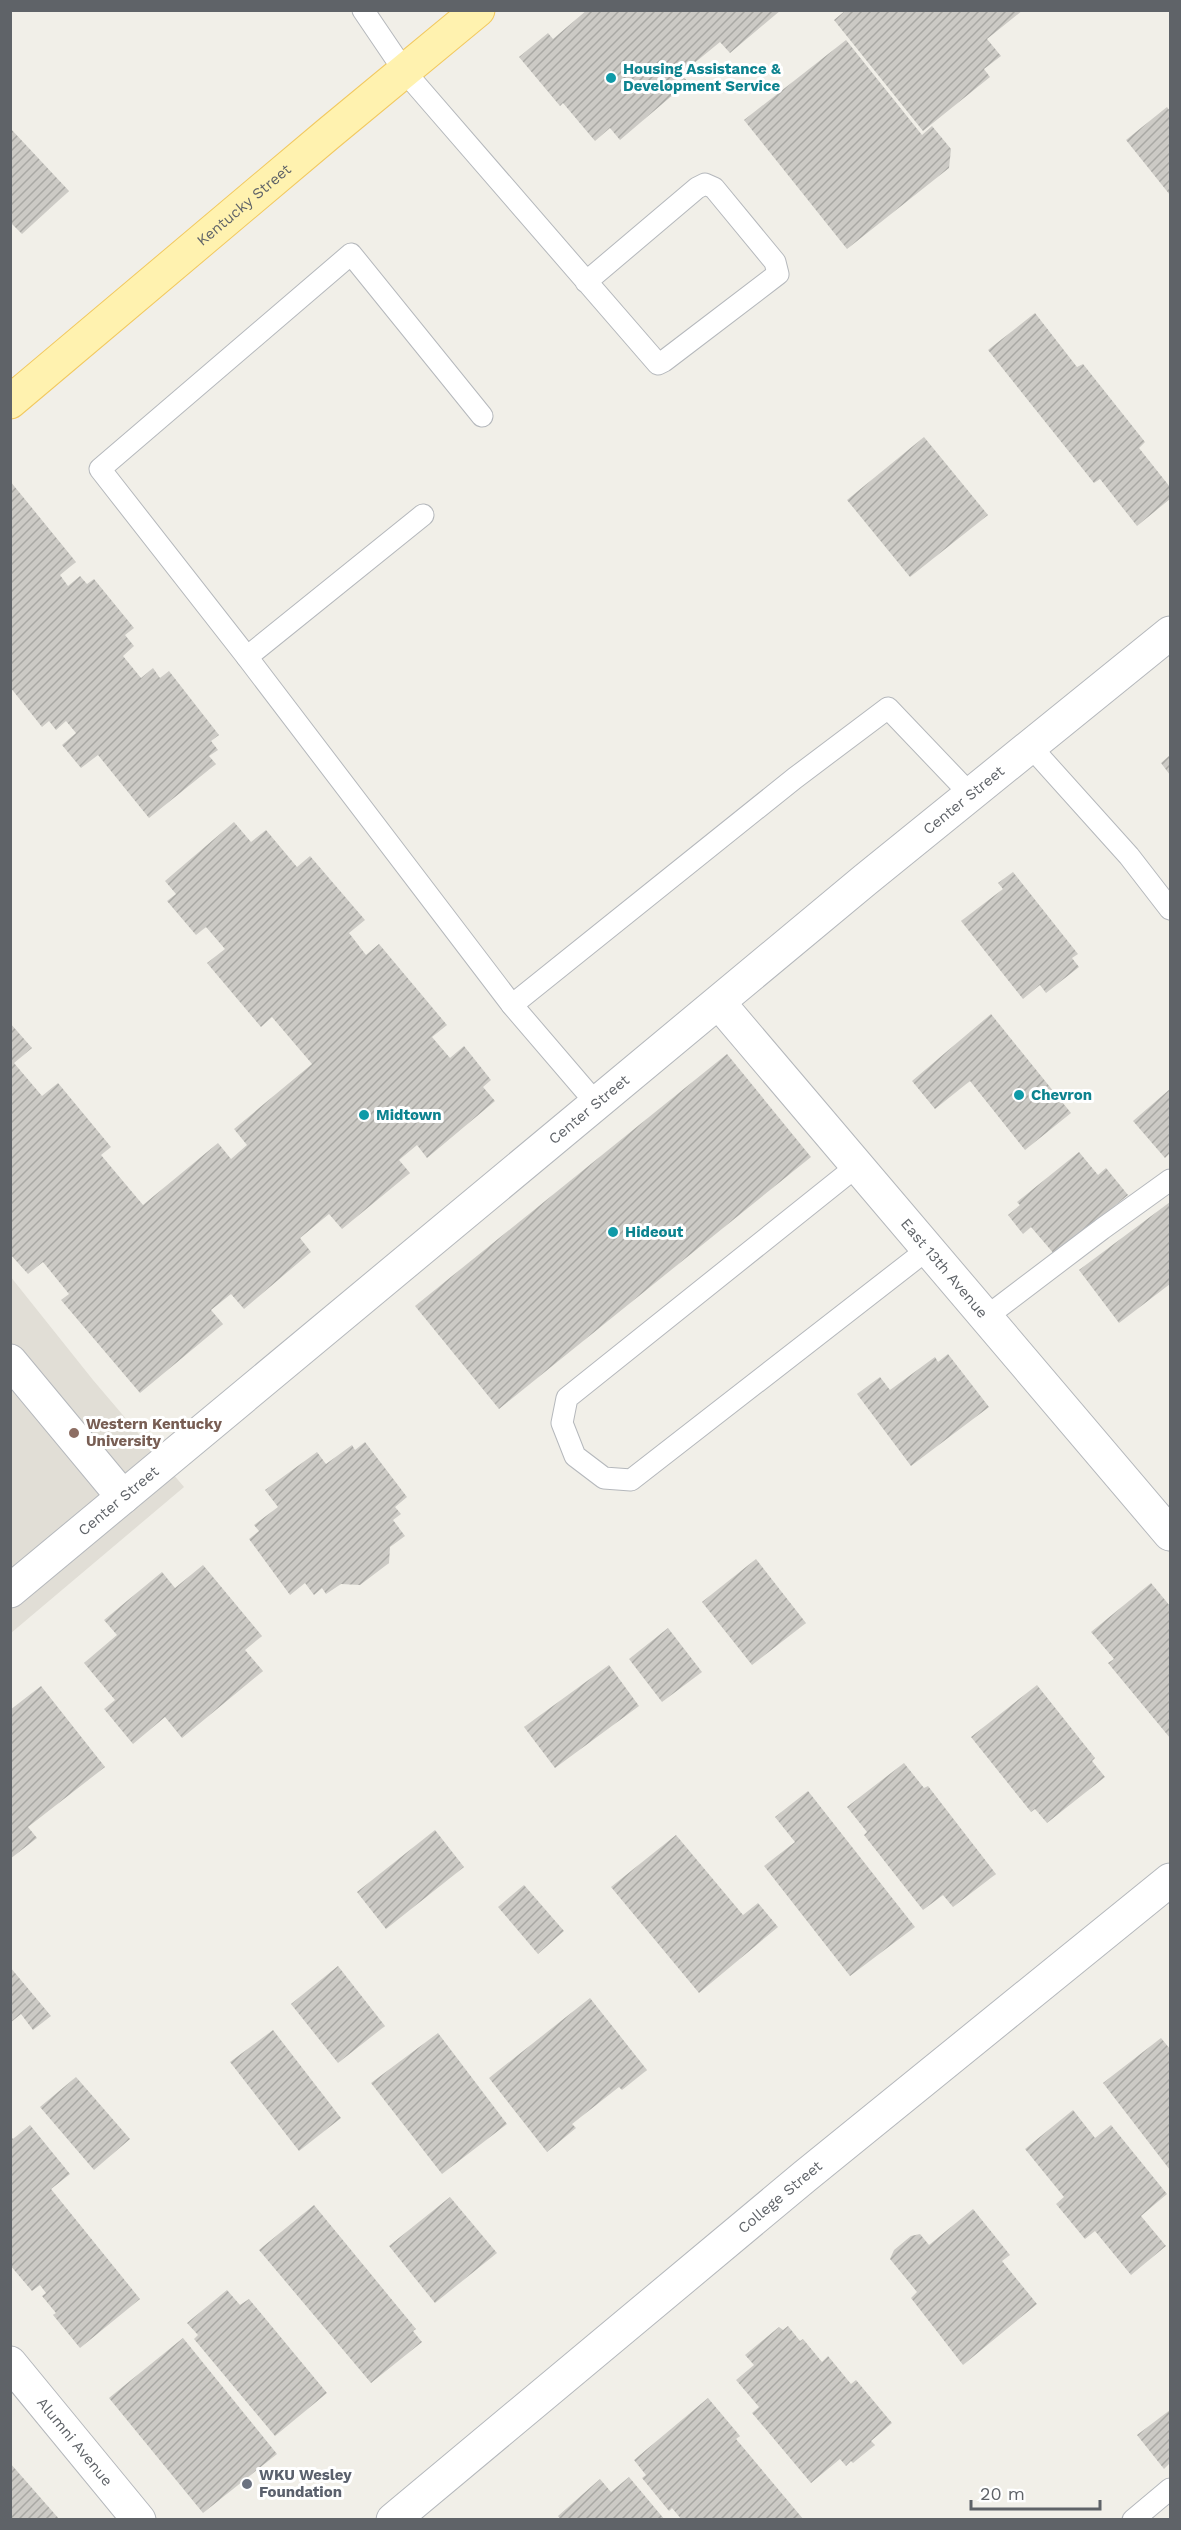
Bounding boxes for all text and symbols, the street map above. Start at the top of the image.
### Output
place label: Housing Assistance & Development Service [623,60,781,95]
marker: Housing Assistance & Development Service [604,71,618,85]
street label: Kentucky Street [193,160,295,249]
street label: Center Street [919,761,1008,838]
street label: Center Street [545,1070,633,1148]
place label: Chevron [1031,1086,1092,1104]
marker: Chevron [1012,1088,1026,1102]
place label: Midtown [376,1106,442,1124]
marker: Midtown [357,1108,371,1122]
street label: East 13th Avenue [897,1215,992,1322]
place label: Hideout [625,1223,684,1241]
marker: Hideout [606,1225,620,1239]
place label: Western Kentucky University [86,1415,223,1450]
marker: Western Kentucky University [67,1426,81,1440]
street label: Center Street [75,1462,163,1539]
street label: College Street [734,2156,826,2237]
street label: Alumni Avenue [33,2394,116,2490]
place label: WKU Wesley Foundation [259,2466,352,2501]
scale bar [971,2473,1100,2511]
marker: WKU Wesley Foundation [240,2477,254,2491]
text: 20 m [980,2483,1025,2504]

